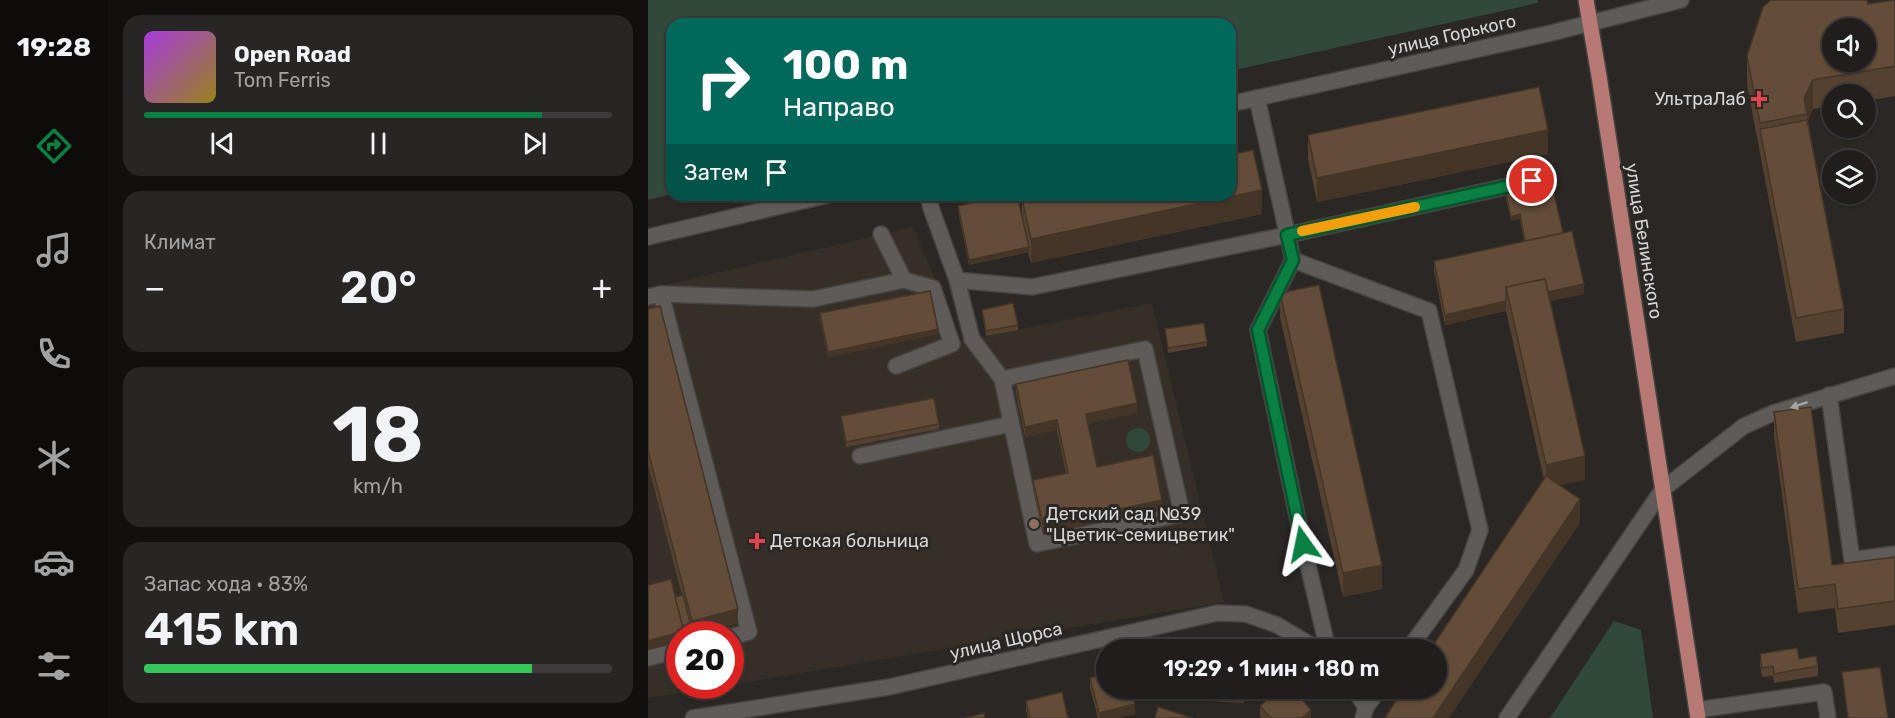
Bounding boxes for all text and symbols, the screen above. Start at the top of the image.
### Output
street label: улица Горького [1386,10,1518,60]
map controls [1822,18,1876,204]
button: sound [1822,18,1876,72]
text: 19:28 [17,31,91,63]
text: 100 m [783,40,908,90]
text: Open Road [234,41,351,68]
icon: right [684,42,762,120]
text: Tom Ferris [234,68,331,92]
button: search [1822,84,1876,138]
place label: УльтраЛаб [1654,88,1746,110]
marker: УльтраЛаб [1750,90,1768,108]
text: Направо [783,91,895,123]
icon: directions [33,125,75,167]
icon: previous [206,127,239,160]
icon: pause [362,127,395,160]
icon: next [518,127,551,160]
button: layers [1822,150,1876,204]
pin [1506,155,1557,206]
icon: arrive [760,156,793,189]
text: Затем [684,159,748,186]
street label: улица Белинского [1621,162,1667,320]
icon: arrive [1515,164,1548,197]
icon: music [33,229,75,271]
text: Климат [144,230,216,254]
text: 20° [340,261,417,314]
text: − [144,268,165,307]
text: + [591,268,612,307]
icon: phone [33,333,75,375]
text: 18 [332,388,424,481]
one-way arrow [1790,400,1808,410]
icon: climate [33,437,75,479]
text: km/h [353,474,403,498]
place label: Детский сад №39 "Цветик-семицветик" [1046,503,1235,546]
position arrow [1271,512,1335,576]
marker: Детский сад №39 "Цветик-семицветик" [1027,517,1041,531]
place label: Детская больница [770,530,929,552]
marker: Детская больница [748,532,766,550]
icon: car [33,541,75,583]
text: Запас хода · 83% [144,572,308,596]
text: 415 km [144,603,299,656]
street label: улица Щорса [948,617,1064,665]
speed limit sign: 20 [666,621,744,699]
icon: filters [33,645,75,687]
text: 19:29 · 1 мин · 180 m [1164,655,1379,682]

